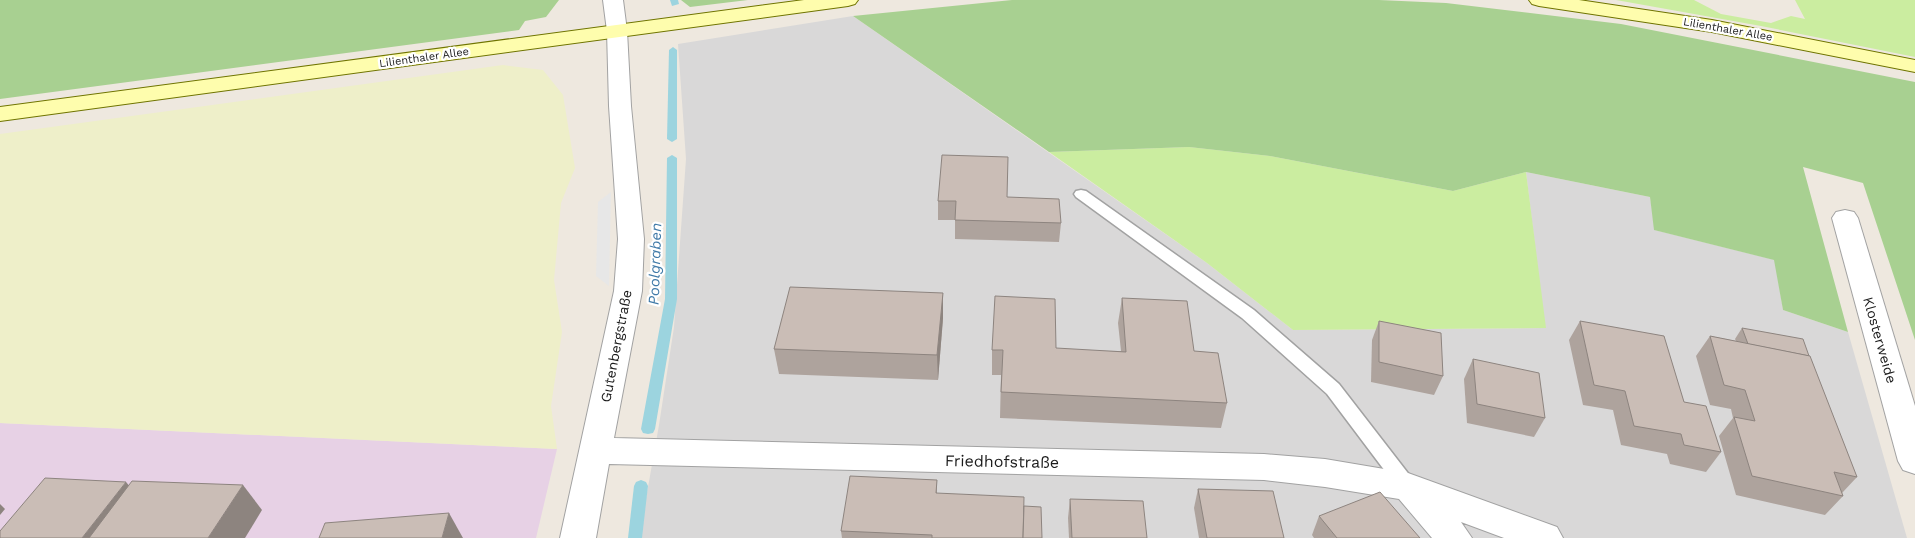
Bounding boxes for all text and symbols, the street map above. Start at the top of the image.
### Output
street label: Lilienthaler Allee [1682,15,1774,44]
street label: Lilienthaler Allee [378,45,470,70]
water label: Poolgraben [645,223,665,305]
street label: Gutenbergstraße [597,288,635,404]
street label: Klosterweide [1860,295,1900,385]
street label: Friedhofstraße [945,451,1059,472]

